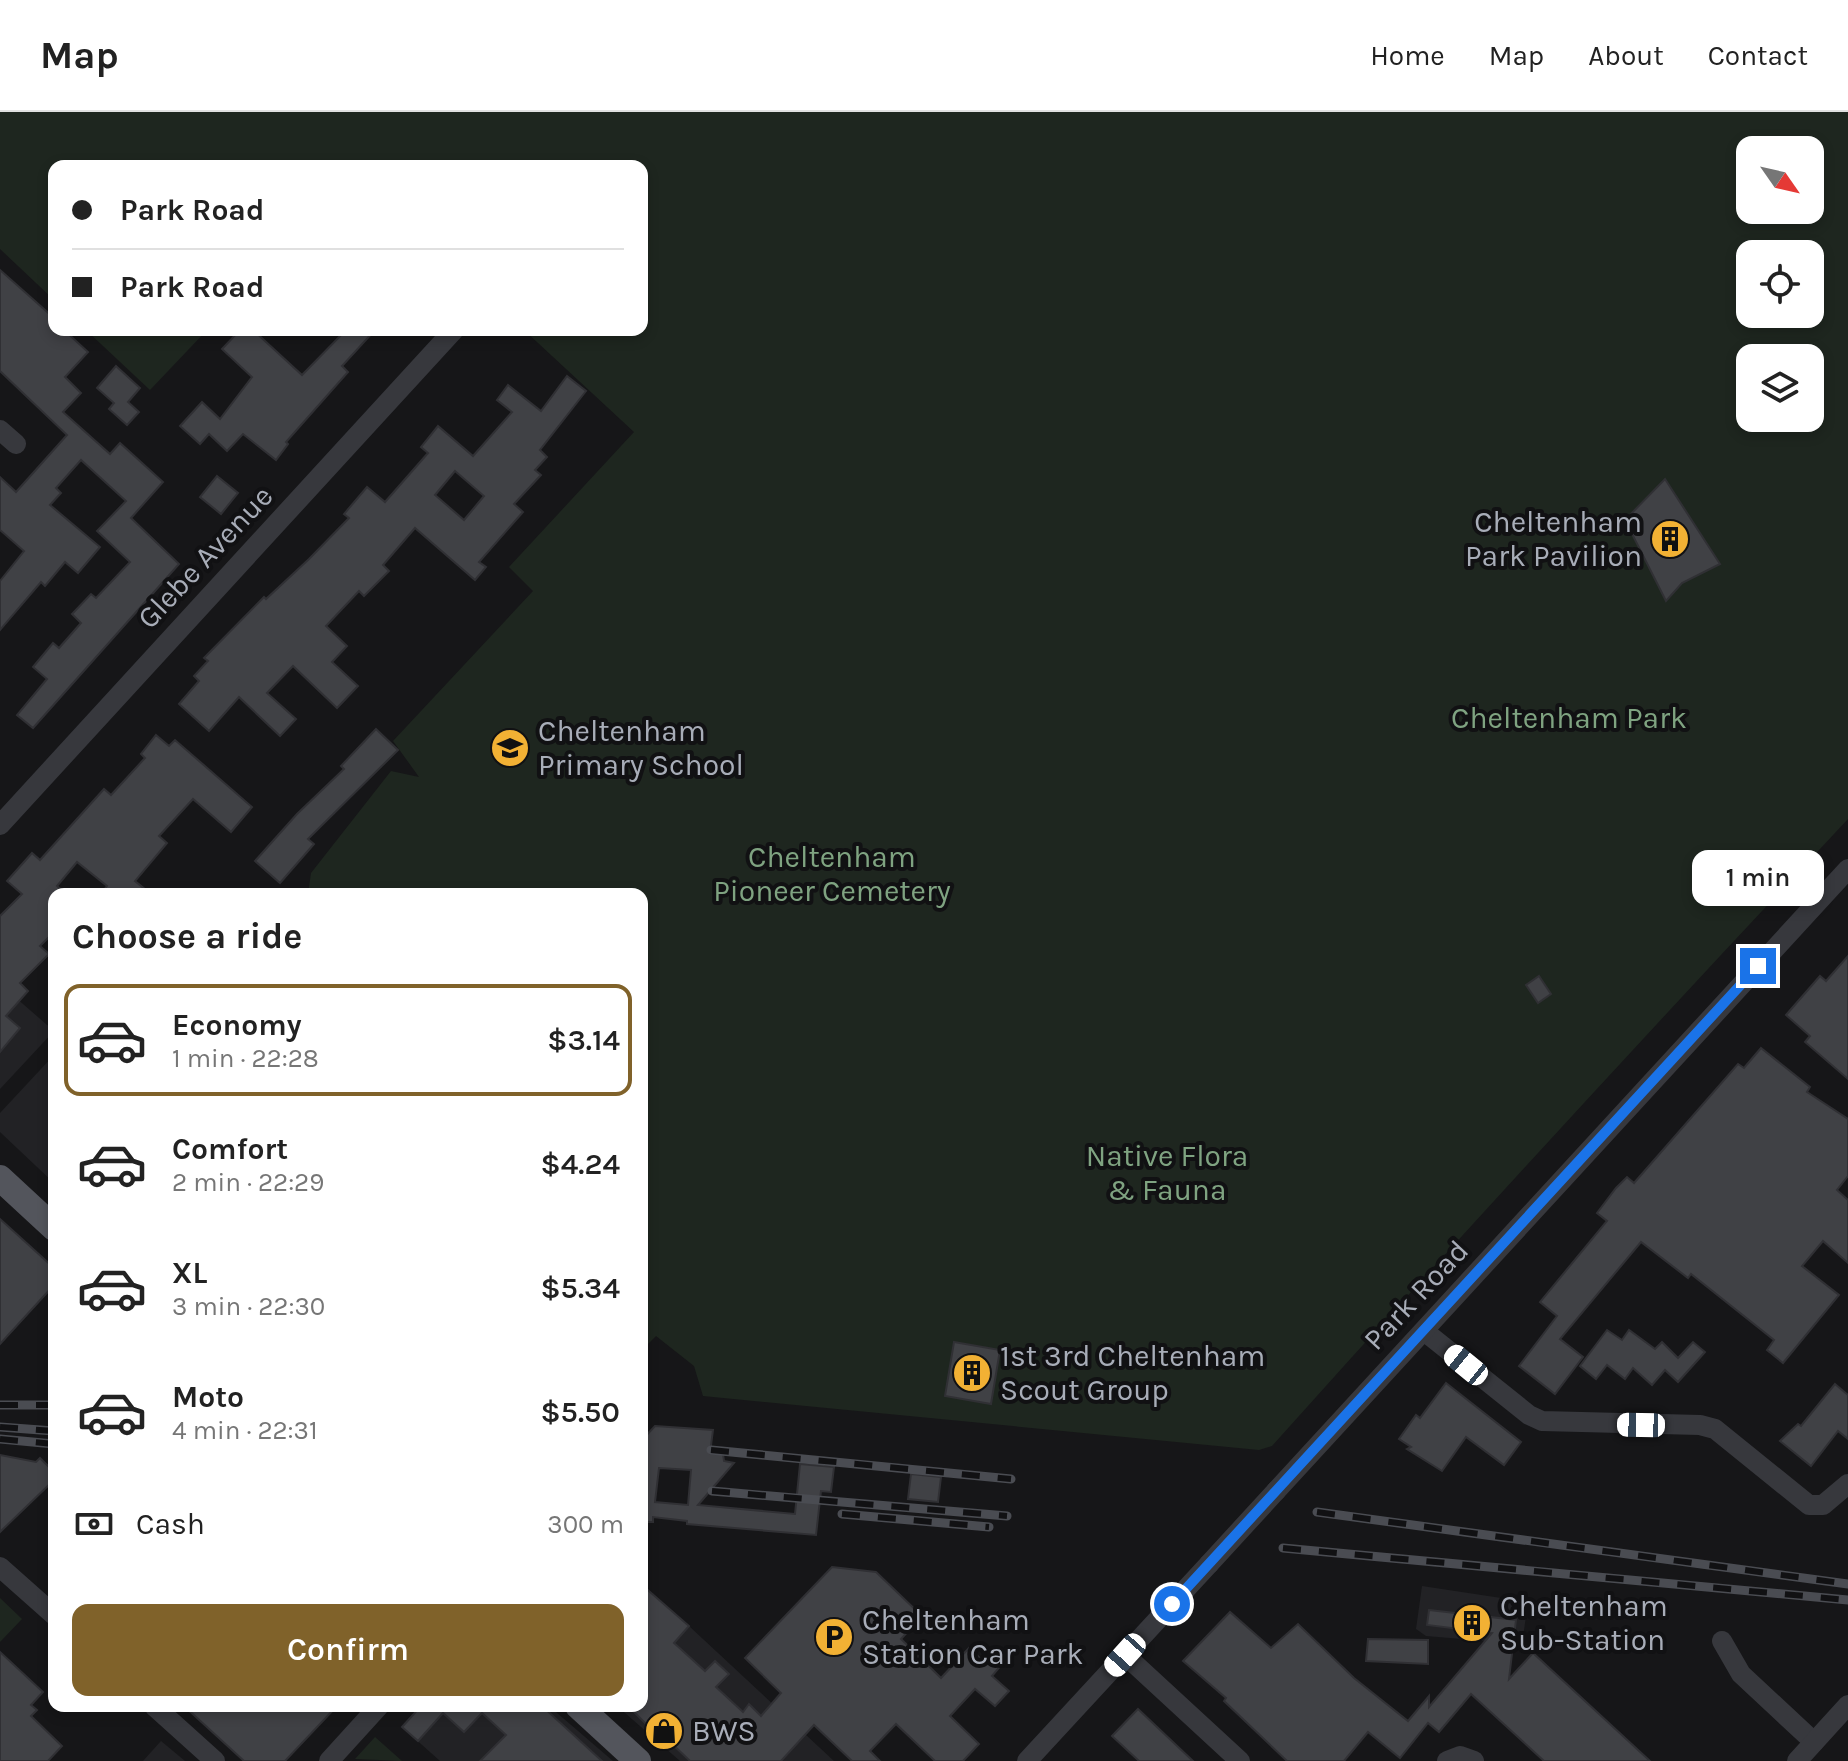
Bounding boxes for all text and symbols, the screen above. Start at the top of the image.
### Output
text: Map [40,33,119,78]
text: Home [1370,39,1445,72]
text: Map [1489,39,1544,72]
text: About [1588,39,1664,72]
text: Contact [1708,39,1808,72]
north arrow [1736,136,1824,224]
map controls [1736,136,1824,432]
text: Park Road [120,192,264,228]
button: locate [1736,240,1824,328]
text: Park Road [120,269,264,305]
button: layers [1736,344,1824,432]
street label: Glebe Avenue [130,478,280,636]
place label: Cheltenham Park Pavilion [1465,504,1642,574]
building icon: Cheltenham Park Pavilion [1649,518,1691,560]
park label: Cheltenham Park [1451,700,1687,736]
place label: Cheltenham Primary School [538,713,744,783]
school or university icon: Cheltenham Primary School [489,727,531,769]
park label: Cheltenham Pioneer Cemetery [713,839,951,909]
callout: 1 min [1692,850,1824,906]
text: 1 min [1726,862,1790,893]
text: Choose a ride [72,915,302,957]
route end [1740,948,1776,984]
icon: car [76,1004,148,1076]
text: Economy [172,1007,302,1043]
text: $3.14 [547,1022,620,1058]
text: 1 min · 22:28 [172,1043,319,1074]
icon: car [76,1128,148,1200]
text: Comfort [172,1131,288,1167]
park label: Native Flora & Fauna [1086,1138,1248,1208]
text: $4.24 [541,1146,620,1182]
text: 2 min · 22:29 [172,1167,324,1198]
street label: Park Road [1356,1233,1476,1357]
icon: car [76,1252,148,1324]
text: XL [172,1255,207,1291]
text: $5.34 [540,1270,620,1306]
text: 3 min · 22:30 [172,1291,325,1322]
place label: 1st 3rd Cheltenham Scout Group [1000,1338,1265,1408]
car [1440,1341,1492,1389]
building icon: 1st 3rd Cheltenham Scout Group [951,1352,993,1394]
icon: car [76,1376,148,1448]
text: Moto [172,1379,244,1415]
text: $5.50 [540,1394,620,1430]
car [1617,1413,1665,1437]
text: 4 min · 22:31 [172,1415,318,1446]
icon: cash [72,1502,116,1546]
text: Cash [136,1506,205,1542]
text: 300 m [547,1509,624,1540]
route start [1154,1586,1190,1622]
place label: Cheltenham Sub-Station [1500,1588,1668,1658]
place label: Cheltenham Station Car Park [862,1602,1084,1672]
building icon: Cheltenham Sub-Station [1451,1602,1493,1644]
button: Confirm [72,1604,624,1696]
parking icon: Cheltenham Station Car Park [813,1616,855,1658]
car [1100,1629,1150,1681]
shop icon: BWS [643,1710,685,1752]
place label: BWS [692,1713,756,1749]

